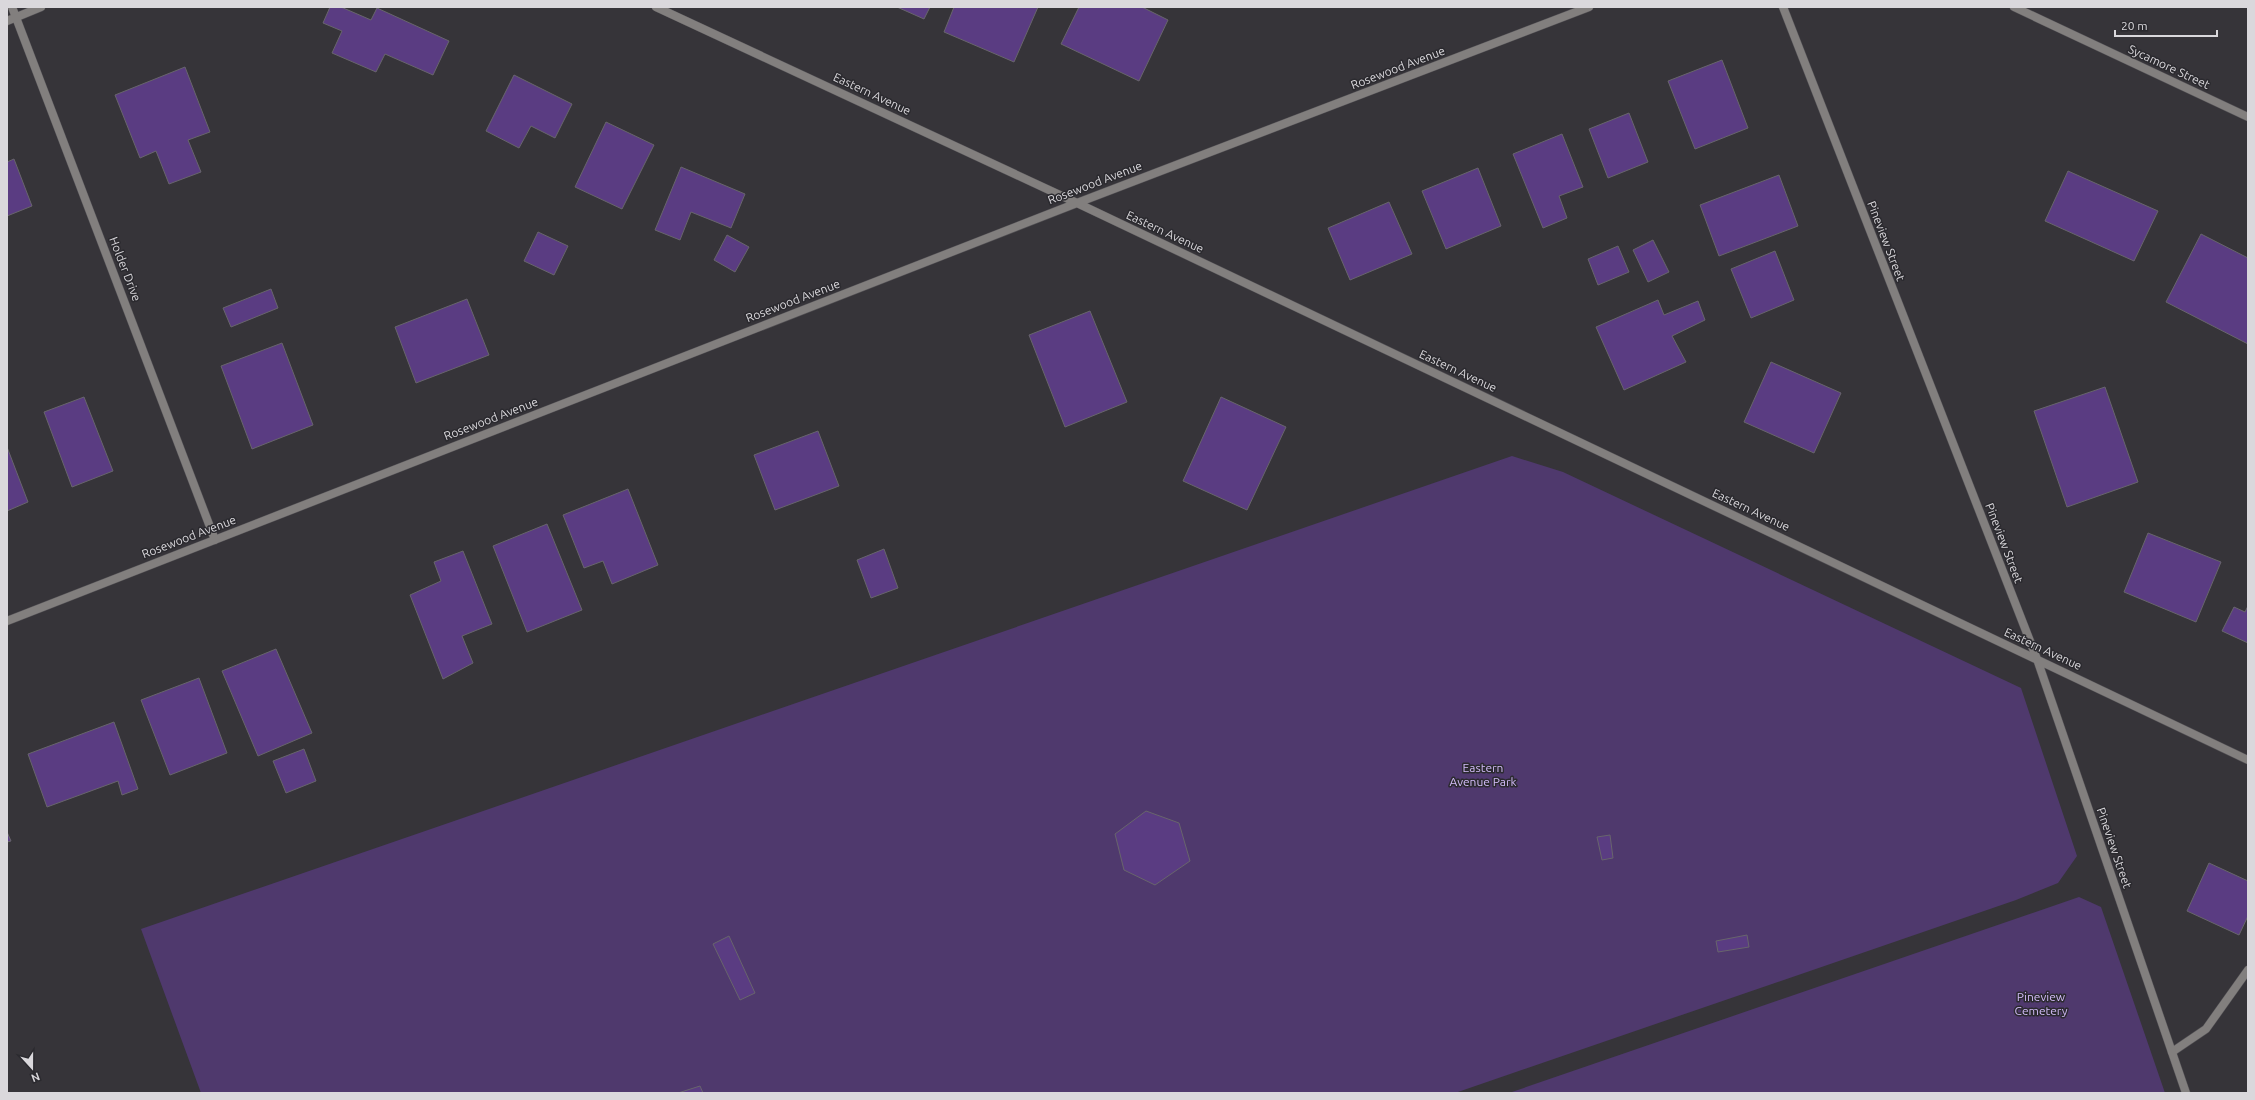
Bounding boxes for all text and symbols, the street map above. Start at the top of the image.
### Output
scale bar [2115,12,2217,38]
text: 20 m [2121,19,2148,32]
street label: Sycamore Street [2126,42,2212,91]
street label: Rosewood Avenue [1349,44,1447,91]
street label: Eastern Avenue [831,70,913,117]
street label: Rosewood Avenue [1046,159,1144,206]
street label: Pineview Street [1865,199,1908,283]
street label: Eastern Avenue [1124,208,1206,255]
street label: Holder Drive [107,235,144,303]
street label: Rosewood Avenue [744,277,842,324]
street label: Eastern Avenue [1417,347,1499,394]
street label: Rosewood Avenue [442,395,540,442]
street label: Eastern Avenue [1710,486,1792,533]
street label: Pineview Street [1983,501,2026,585]
street label: Rosewood Avenue [140,513,238,560]
street label: Eastern Avenue [2002,625,2084,672]
park label: Eastern Avenue Park [1449,761,1517,788]
street label: Pineview Street [2095,806,2134,890]
park label: Pineview Cemetery [2015,990,2068,1017]
north arrow [12,1048,52,1088]
text: N [30,1070,42,1084]

